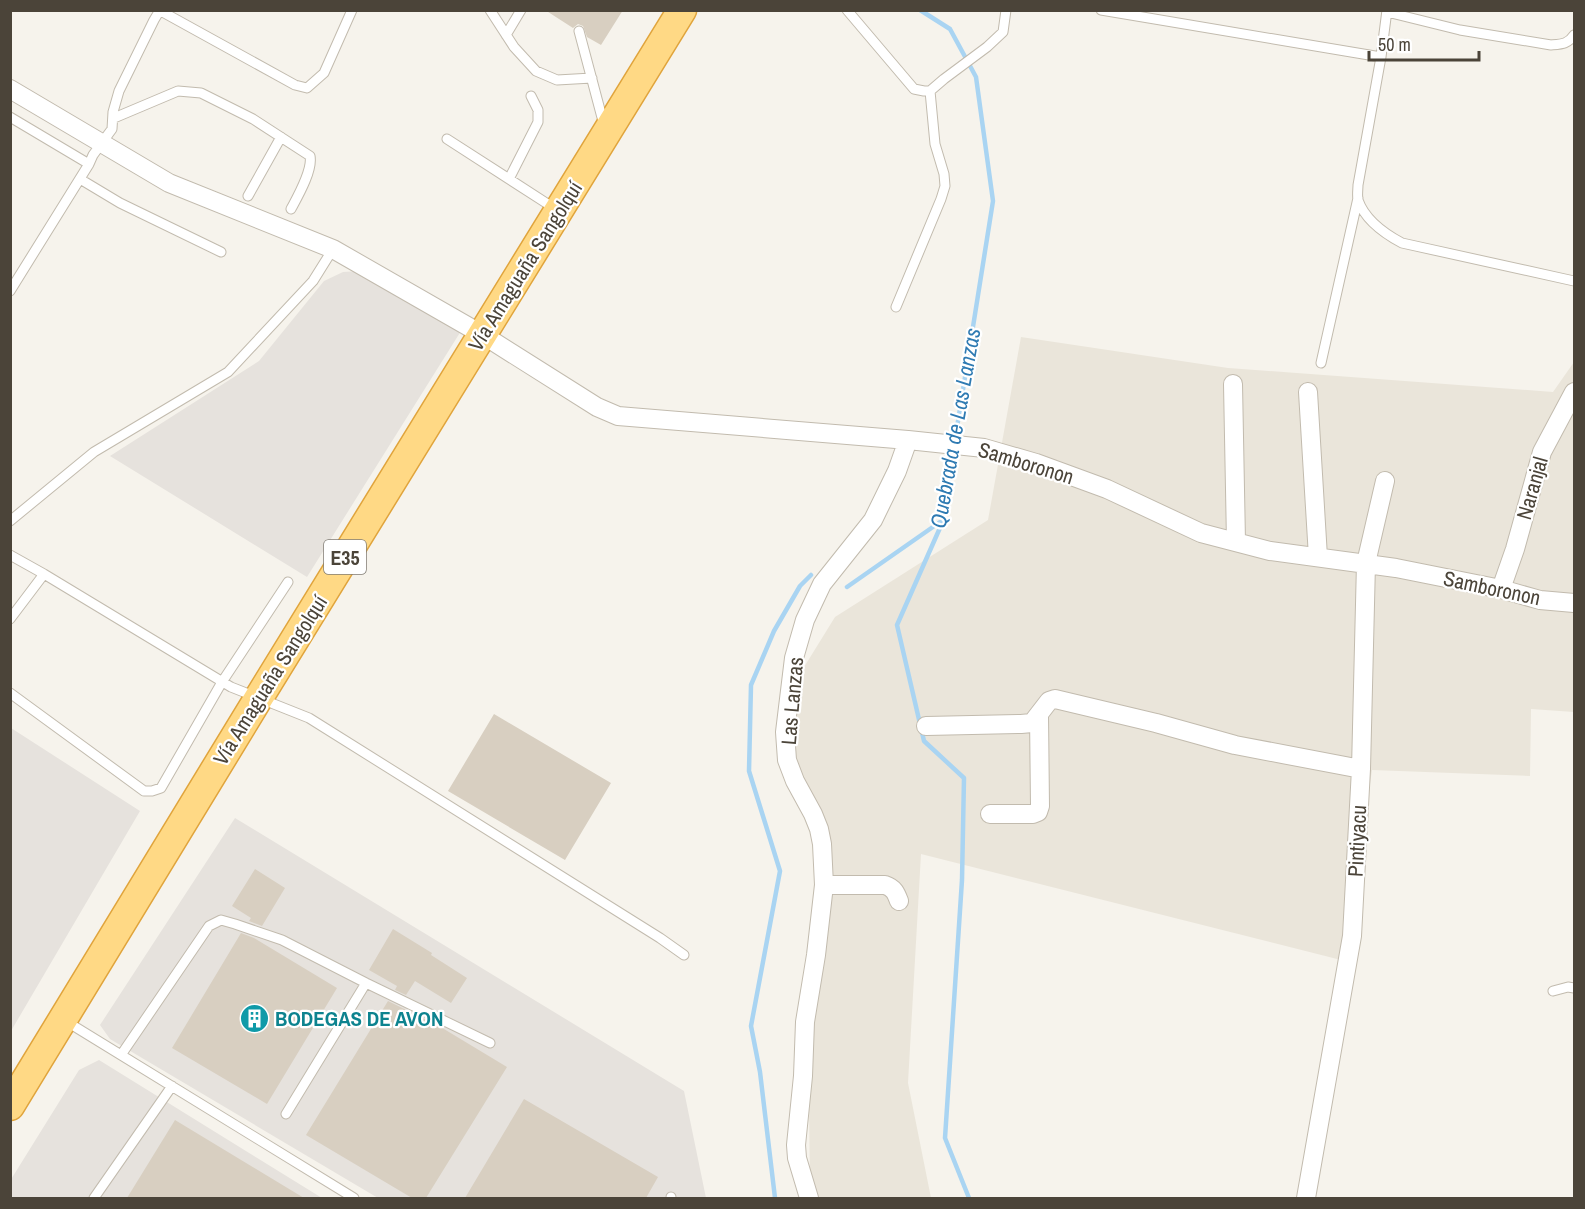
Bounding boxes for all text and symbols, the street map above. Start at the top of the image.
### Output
scale bar [1369,24,1478,62]
text: 50 m [1378,32,1411,57]
street label: Vía Amaguaña Sangolquí [461,175,589,356]
water label: Quebrada de Las Lanzas [923,326,987,530]
street label: Samboronon [975,435,1077,491]
street label: Naranjal [1509,453,1555,523]
road number: E35 [324,540,366,574]
street label: Samboronon [1441,564,1543,612]
street label: Vía Amaguaña Sangolquí [206,589,334,770]
street label: Las Lanzas [774,656,810,746]
street label: Pintiyacu [1341,804,1373,878]
building icon: BODEGAS DE AVON [238,1002,270,1034]
place label: BODEGAS DE AVON [275,1004,443,1033]

